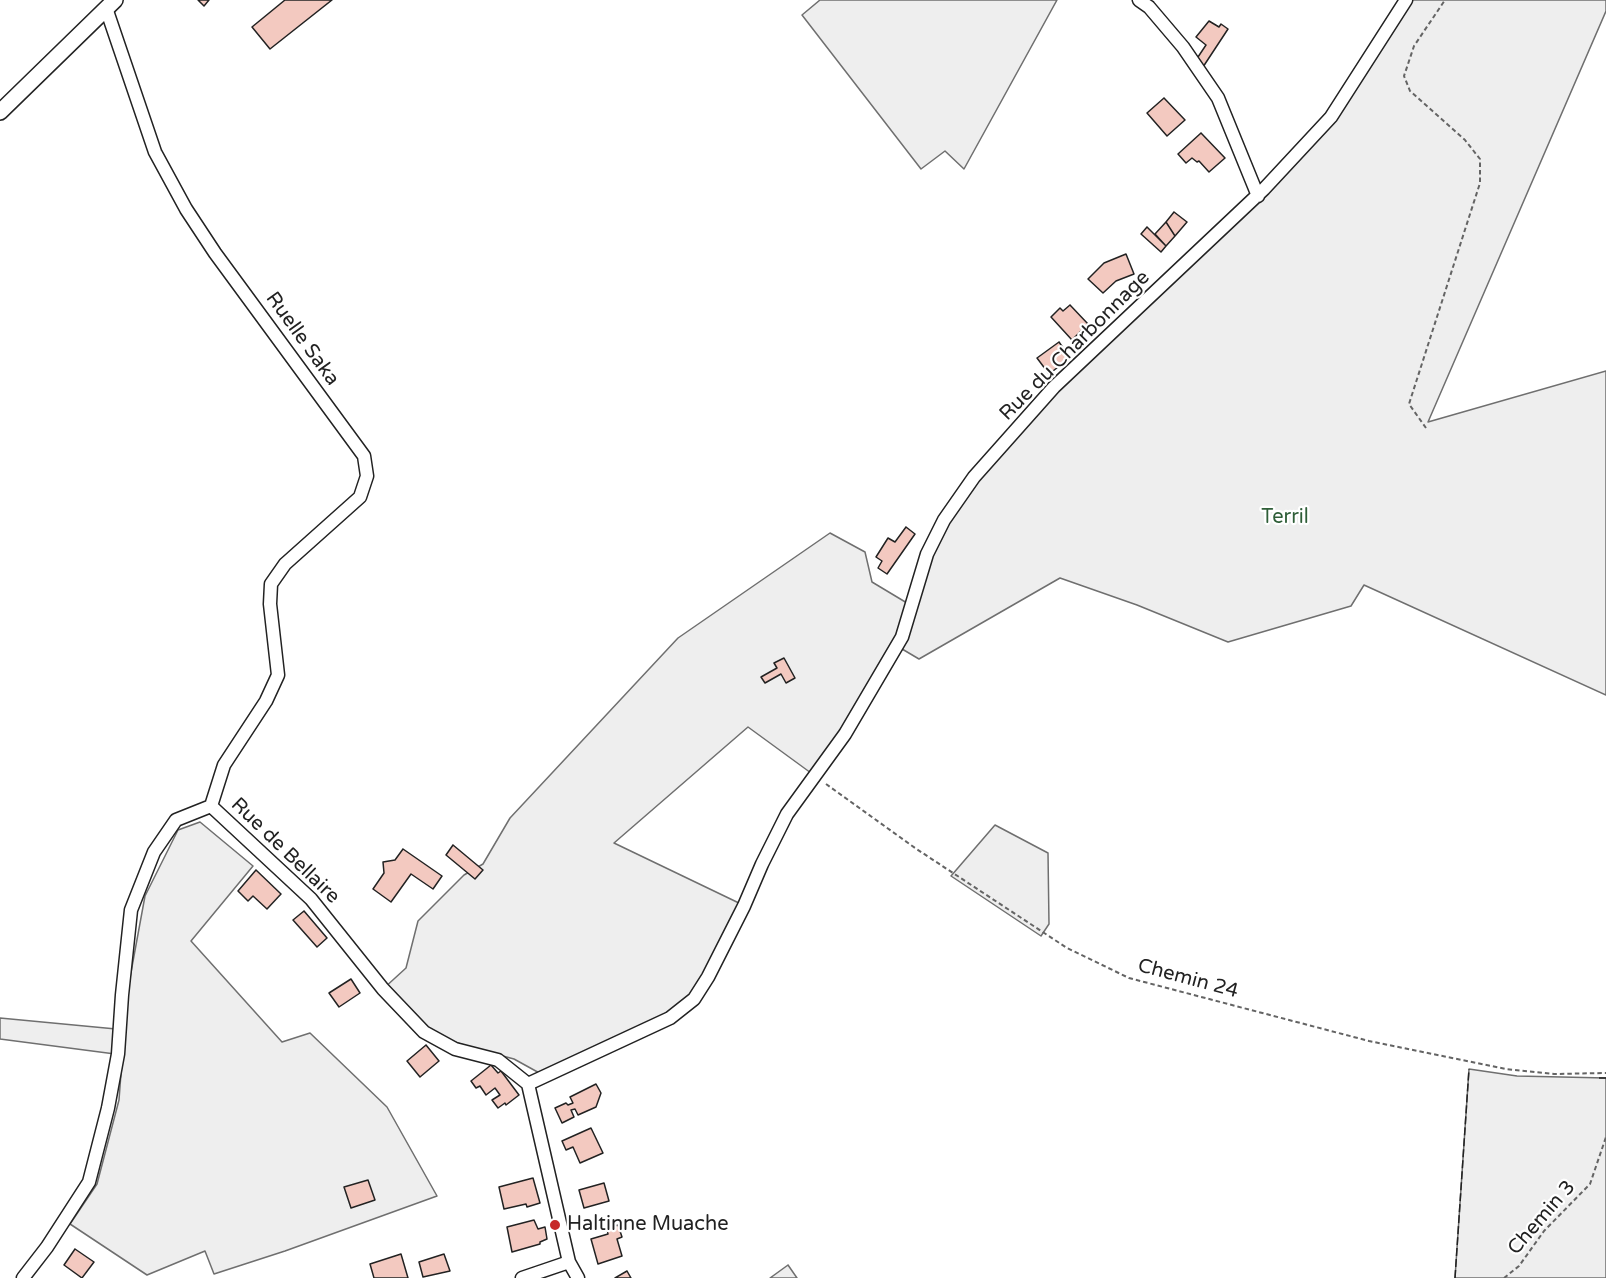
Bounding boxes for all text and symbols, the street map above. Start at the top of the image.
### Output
street label: Rue du Charbonnage [995,266,1155,426]
street label: Ruelle Saka [260,288,344,390]
park label: Terril [1261,506,1309,530]
street label: Rue de Bellaire [226,793,344,909]
street label: Chemin 24 [1135,954,1241,1004]
street label: Chemin 3 [1503,1176,1581,1260]
place label: Haltinne Muache [567,1213,728,1237]
marker: Haltinne Muache [548,1218,562,1232]

